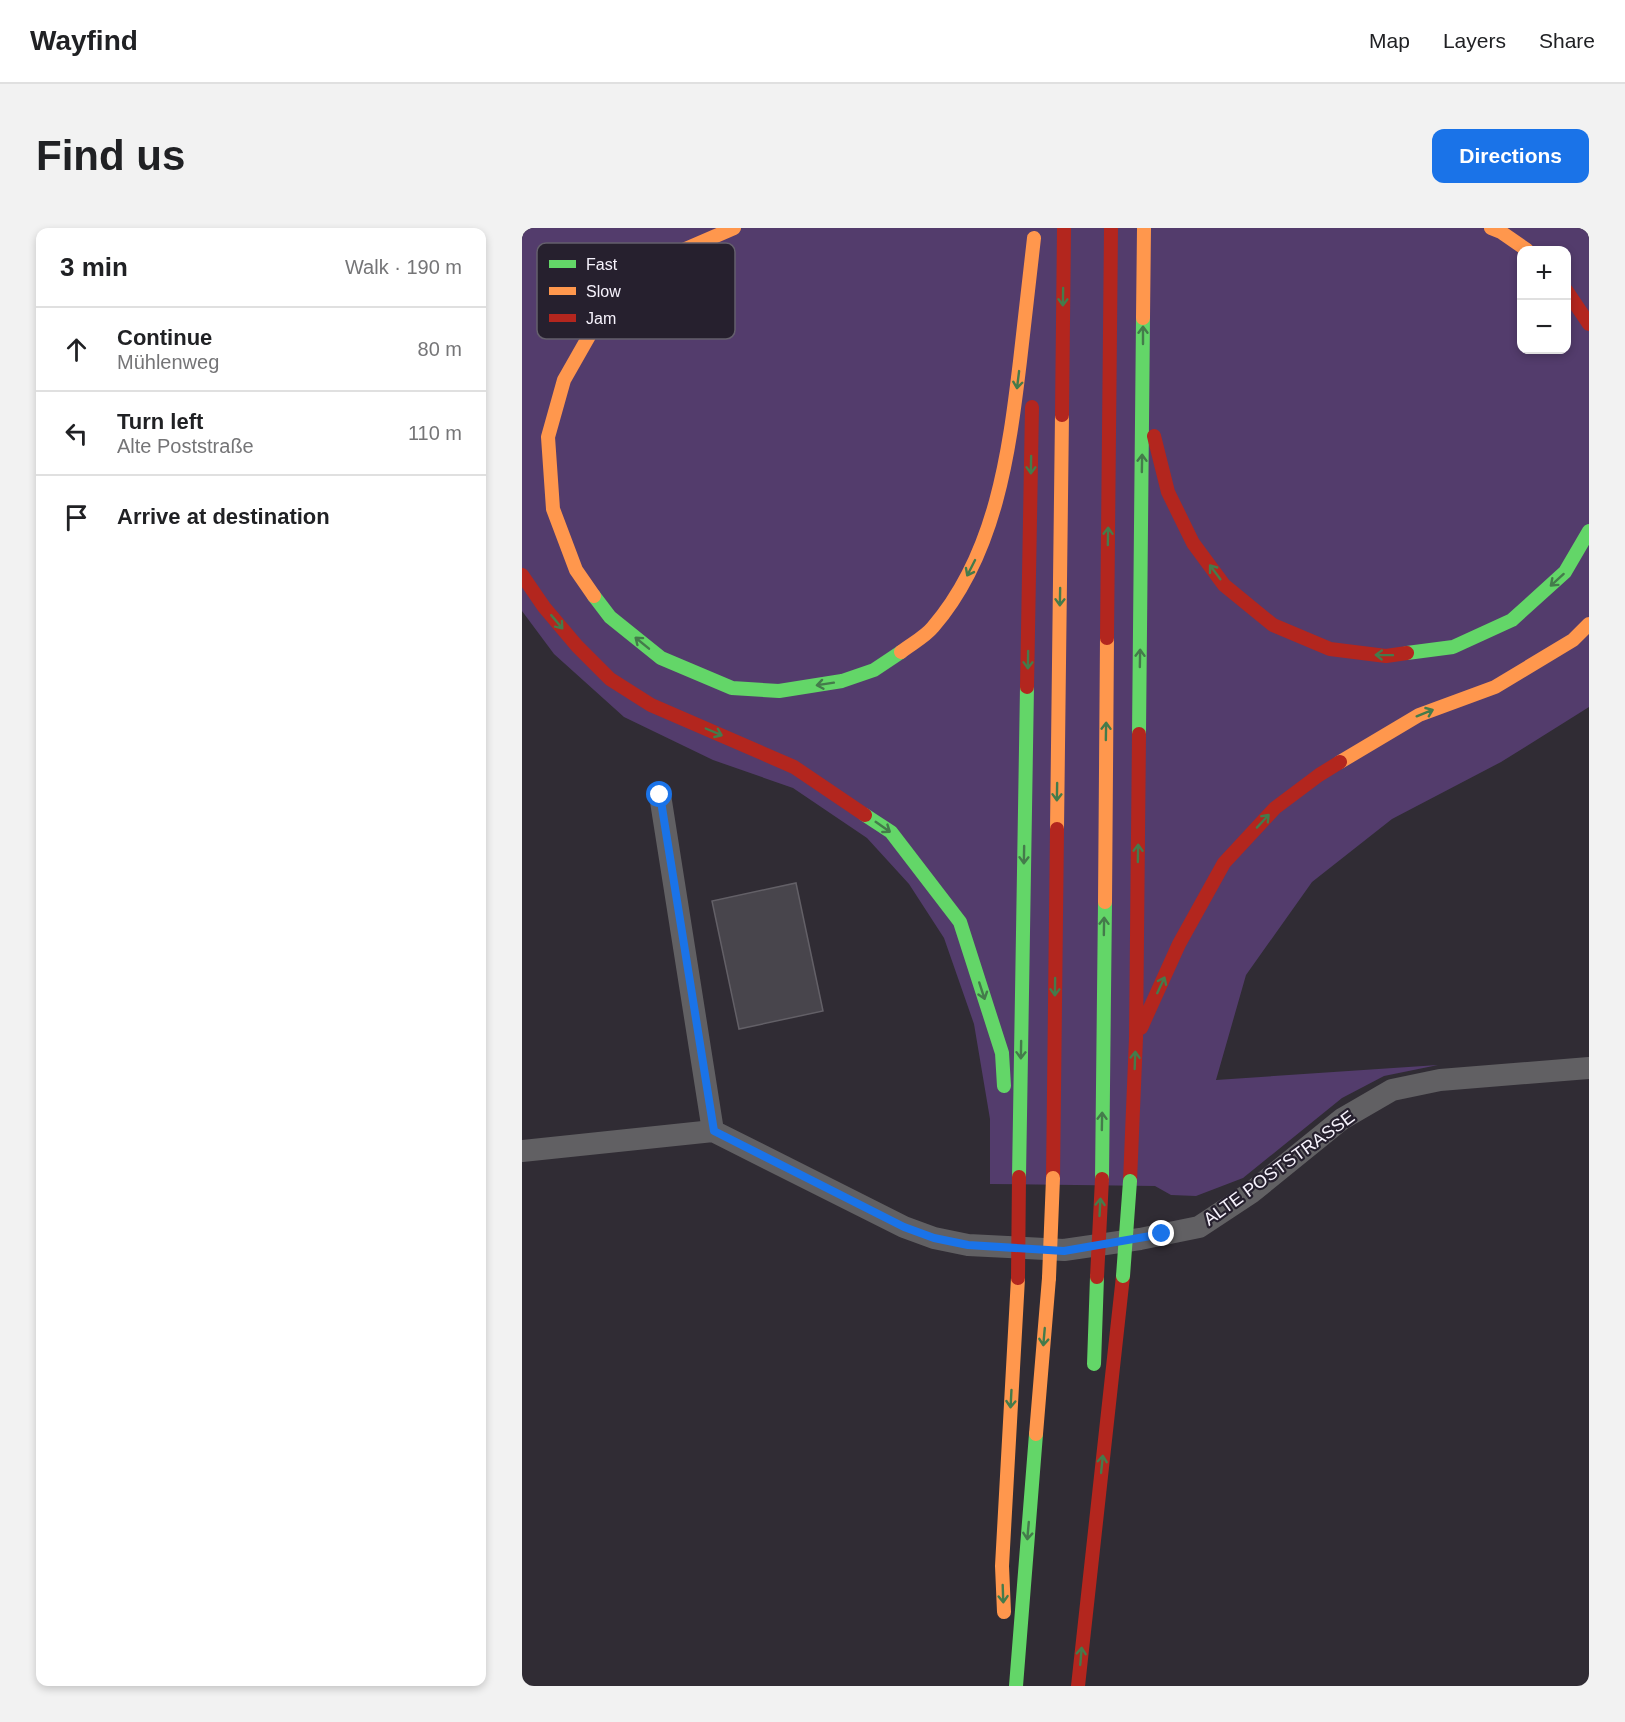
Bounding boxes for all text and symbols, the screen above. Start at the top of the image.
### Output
text: Wayfind [30,25,138,56]
text: Map [1369,29,1410,52]
text: Layers [1443,29,1506,52]
text: Share [1539,29,1595,52]
button: Directions [1432,129,1589,183]
text: Find us [36,132,185,179]
legend [537,243,735,339]
map controls [1517,246,1571,354]
button: + [1517,246,1571,300]
text: 3 min [60,252,128,282]
text: Walk · 190 m [345,256,462,278]
text: Fast [586,256,618,273]
text: Slow [586,283,621,300]
one-way arrow [1057,287,1069,307]
button: − [1517,300,1571,354]
text: Jam [586,310,616,327]
text: Continue [117,325,212,350]
one-way arrow [1137,325,1149,345]
icon: ahead [60,333,93,366]
text: 80 m [418,338,462,360]
text: Mühlenweg [117,351,219,373]
one-way arrow [1012,370,1023,389]
text: Turn left [117,409,203,434]
icon: left [60,417,93,450]
text: 110 m [408,422,462,444]
text: Alte Poststraße [117,435,254,457]
one-way arrow [1025,454,1036,474]
one-way arrow [1136,454,1148,474]
icon: arrive [60,501,93,534]
text: Arrive at destination [117,504,330,529]
one-way arrow [1102,526,1114,546]
one-way arrow [964,559,976,577]
one-way arrow [1208,565,1221,581]
one-way arrow [1550,573,1565,587]
one-way arrow [1054,587,1066,607]
one-way arrow [550,614,563,630]
one-way arrow [634,636,650,649]
one-way arrow [1022,649,1033,669]
one-way arrow [1134,649,1146,669]
one-way arrow [1374,649,1394,660]
one-way arrow [815,679,835,690]
one-way arrow [1415,707,1434,718]
one-way arrow [1100,721,1112,741]
one-way arrow [704,727,722,738]
route start [646,781,672,807]
one-way arrow [1052,782,1063,802]
one-way arrow [1256,813,1270,828]
one-way arrow [874,821,890,833]
one-way arrow [1019,844,1030,864]
one-way arrow [1132,844,1144,864]
one-way arrow [1098,916,1110,936]
one-way arrow [1155,976,1167,994]
one-way arrow [1049,977,1061,997]
one-way arrow [977,981,988,1000]
one-way arrow [1016,1039,1027,1059]
one-way arrow [1130,1050,1141,1070]
street label: ALTE POSTSTRASSE [1200,1107,1358,1229]
one-way arrow [1096,1111,1108,1131]
one-way arrow [1095,1198,1106,1218]
route end [1148,1220,1174,1246]
one-way arrow [1038,1326,1049,1346]
one-way arrow [1006,1389,1017,1409]
one-way arrow [1097,1455,1108,1475]
one-way arrow [1022,1521,1033,1541]
one-way arrow [998,1583,1009,1603]
one-way arrow [1076,1647,1087,1667]

